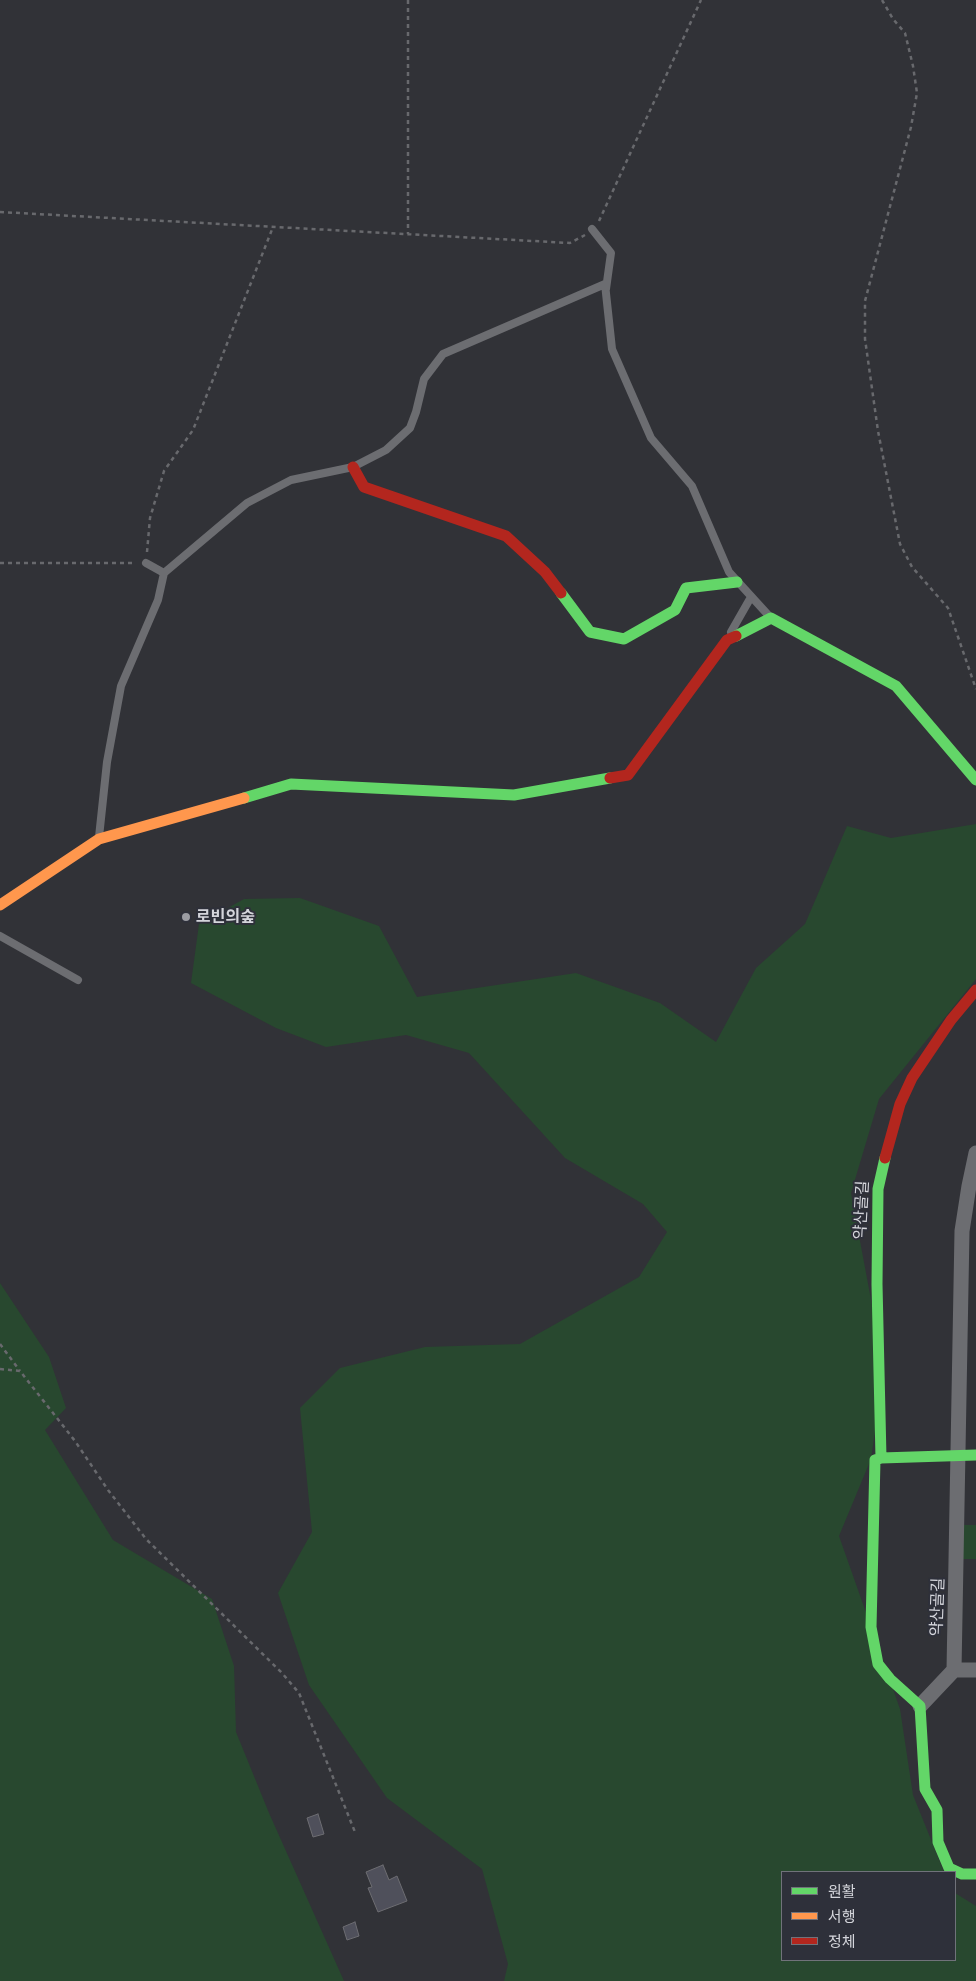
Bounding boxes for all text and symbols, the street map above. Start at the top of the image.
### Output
place label: 로빈의숲 [196,907,255,927]
marker: 로빈의숲 [180,911,192,923]
street label: 약산골길 [851,1180,873,1240]
street label: 약산골길 [927,1577,949,1637]
legend [781,1871,956,1961]
text: 원활 [828,1883,856,1901]
text: 서행 [828,1908,856,1926]
text: 정체 [828,1933,856,1951]

